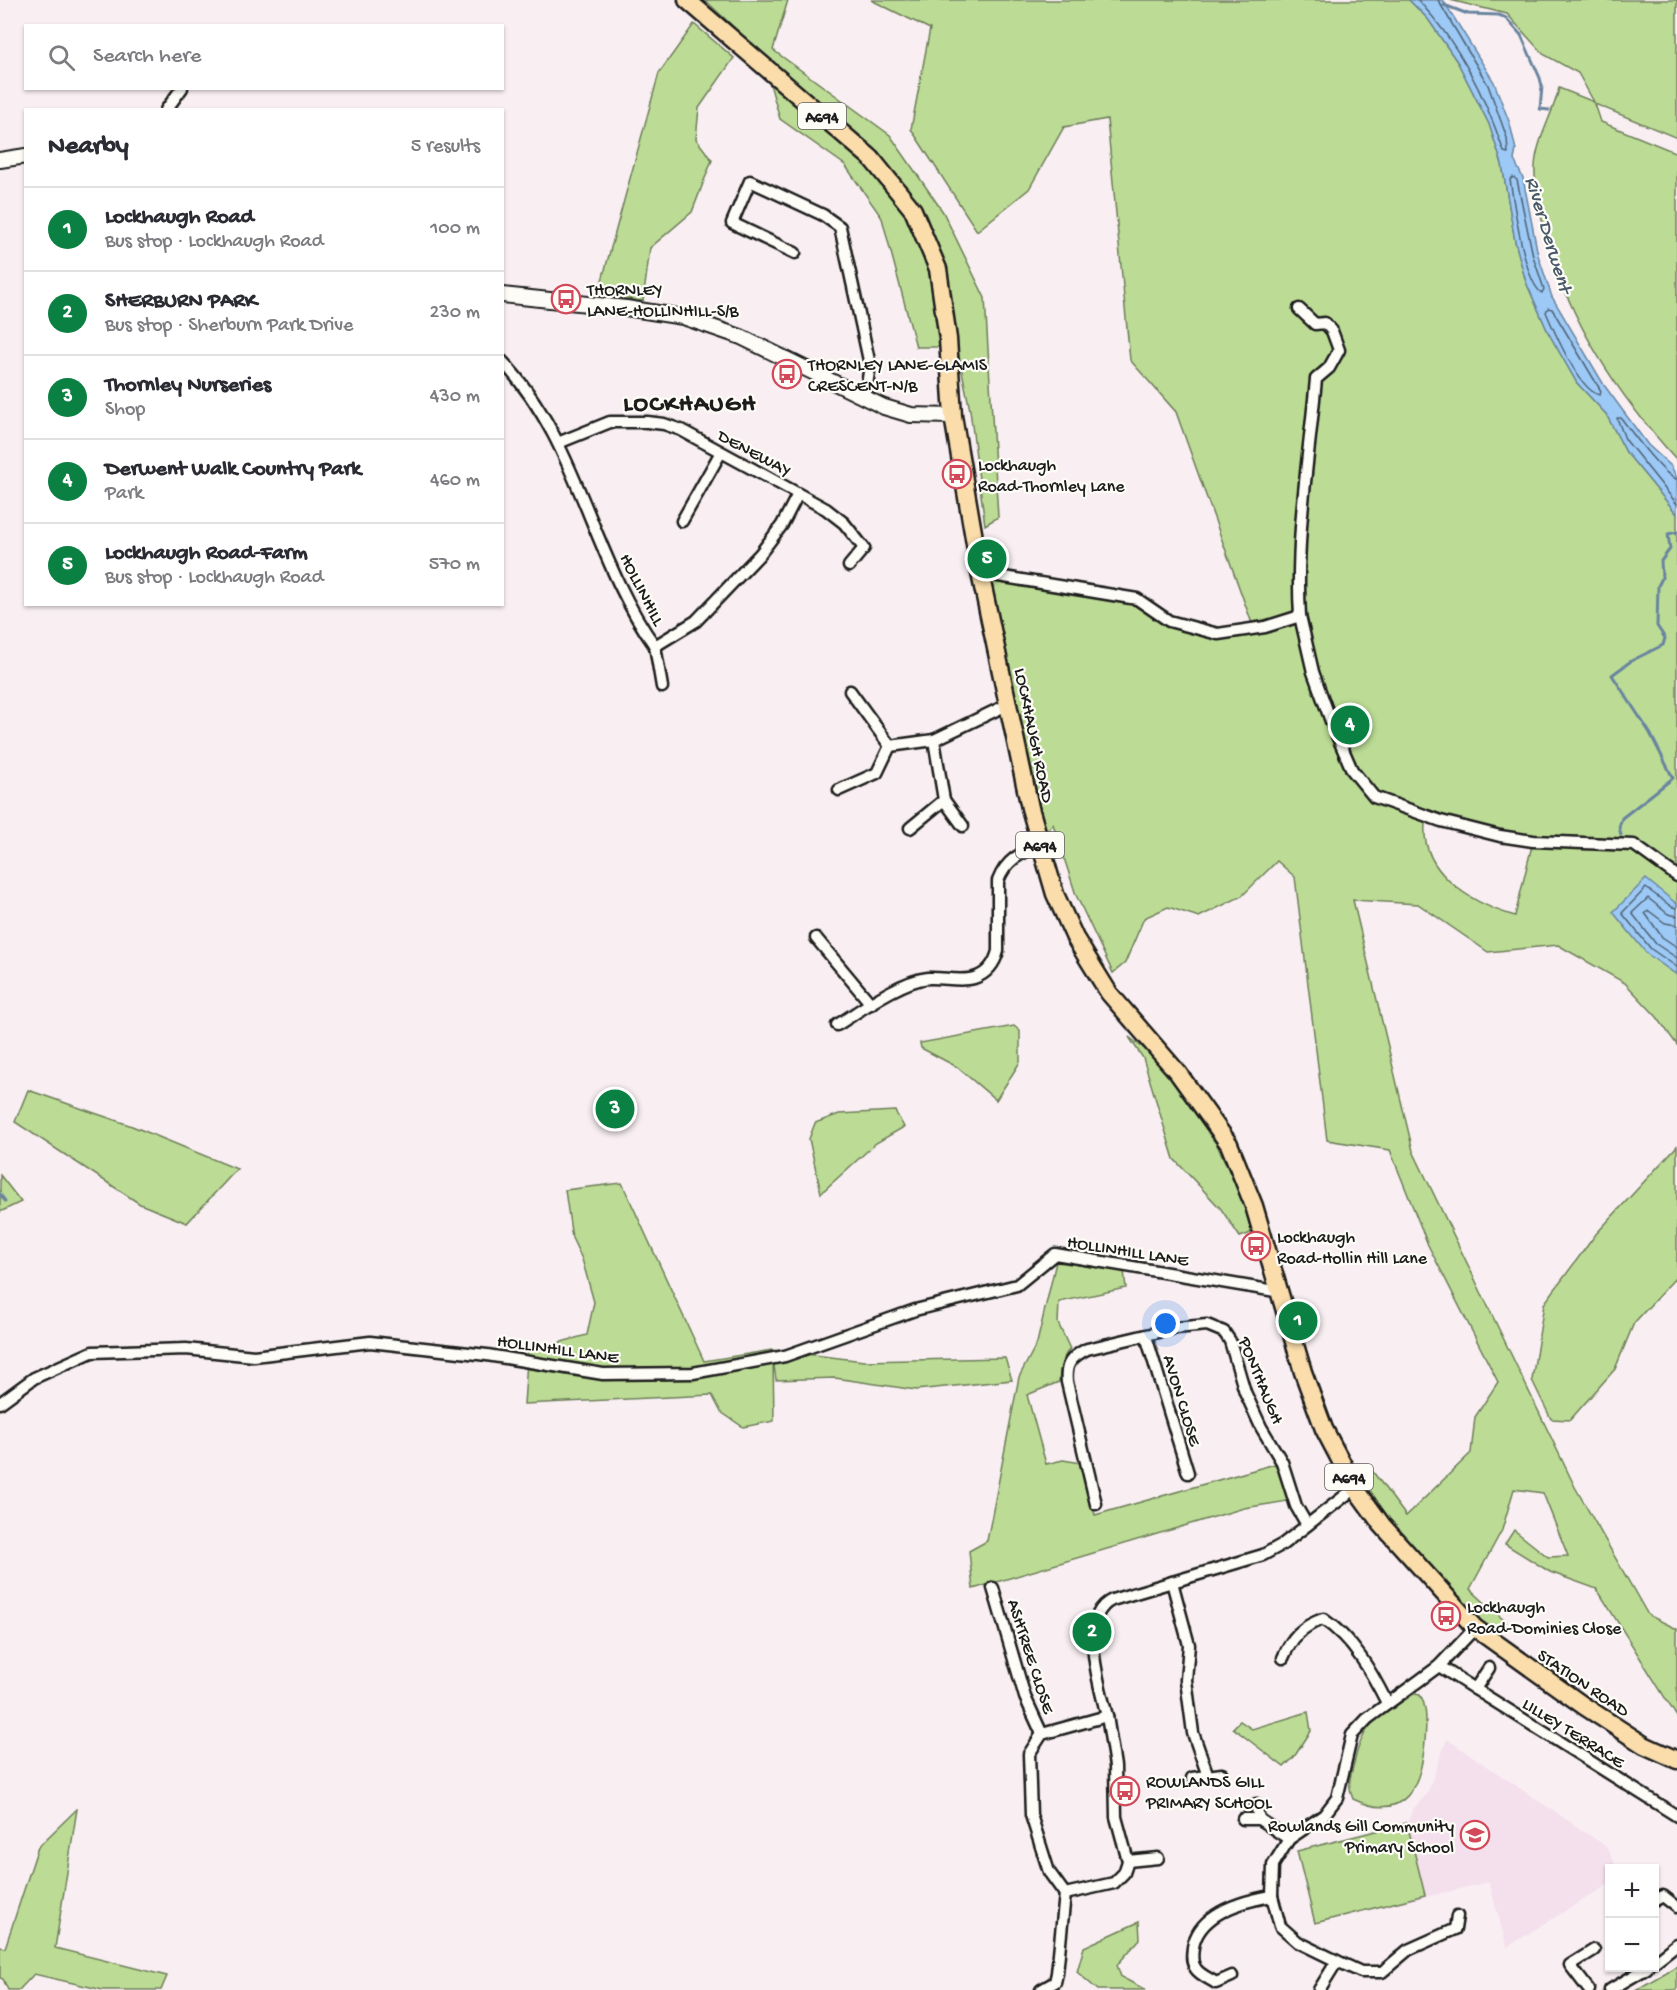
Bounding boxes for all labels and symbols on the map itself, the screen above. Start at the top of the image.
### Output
road number: A694 [798,103,846,129]
water label: River Derwent [1518,174,1576,299]
place label: THORNLEY LANE-HOLLINHILL-S/B [586,281,739,323]
bus stop icon: THORNLEY LANE-HOLLINHILL-S/B [550,283,582,315]
place label: THORNLEY LANE-GLAMIS CRESCENT-N/B [807,356,988,398]
bus stop icon: THORNLEY LANE-GLAMIS CRESCENT-N/B [771,358,803,390]
district label: LOCKHAUGH [623,391,757,420]
street label: DENEWAY [713,426,794,482]
place label: Lockhaugh Road-Thornley Lane [978,456,1125,498]
bus stop icon: Lockhaugh Road-Thornley Lane [941,458,973,490]
pin: 5 [968,536,1006,582]
street label: HOLLINHILL [614,551,669,631]
street label: LOCKHAUGH ROAD [1008,666,1057,805]
pin: 4 [1330,702,1370,748]
road number: A694 [1016,832,1064,858]
pin: 3 [596,1086,634,1132]
place label: Lockhaugh Road-Hollin Hill Lane [1277,1228,1428,1270]
bus stop icon: Lockhaugh Road-Hollin Hill Lane [1240,1230,1272,1262]
street label: HOLLINHILL LANE [1065,1233,1191,1273]
pin: 1 [1278,1298,1318,1344]
your location [1151,1309,1180,1338]
street label: HOLLINHILL LANE [495,1332,621,1370]
street label: PONTHAUGH [1232,1333,1287,1428]
street label: AVON CLOSE [1157,1353,1205,1450]
road number: A694 [1325,1464,1373,1490]
street label: ASHTREE CLOSE [1001,1597,1058,1717]
place label: Lockhaugh Road-Dominies Close [1467,1598,1622,1640]
bus stop icon: Lockhaugh Road-Dominies Close [1430,1600,1462,1632]
pin: 2 [1072,1610,1112,1654]
street label: STATION ROAD [1533,1646,1633,1723]
street label: LILLEY TERRACE [1518,1694,1628,1774]
place label: ROWLANDS GILL PRIMARY SCHOOL [1145,1773,1273,1815]
bus stop icon: ROWLANDS GILL PRIMARY SCHOOL [1109,1775,1141,1807]
place label: Rowlands Gill Community Primary School [1268,1817,1454,1859]
school or university icon: Rowlands Gill Community Primary School [1459,1819,1491,1851]

